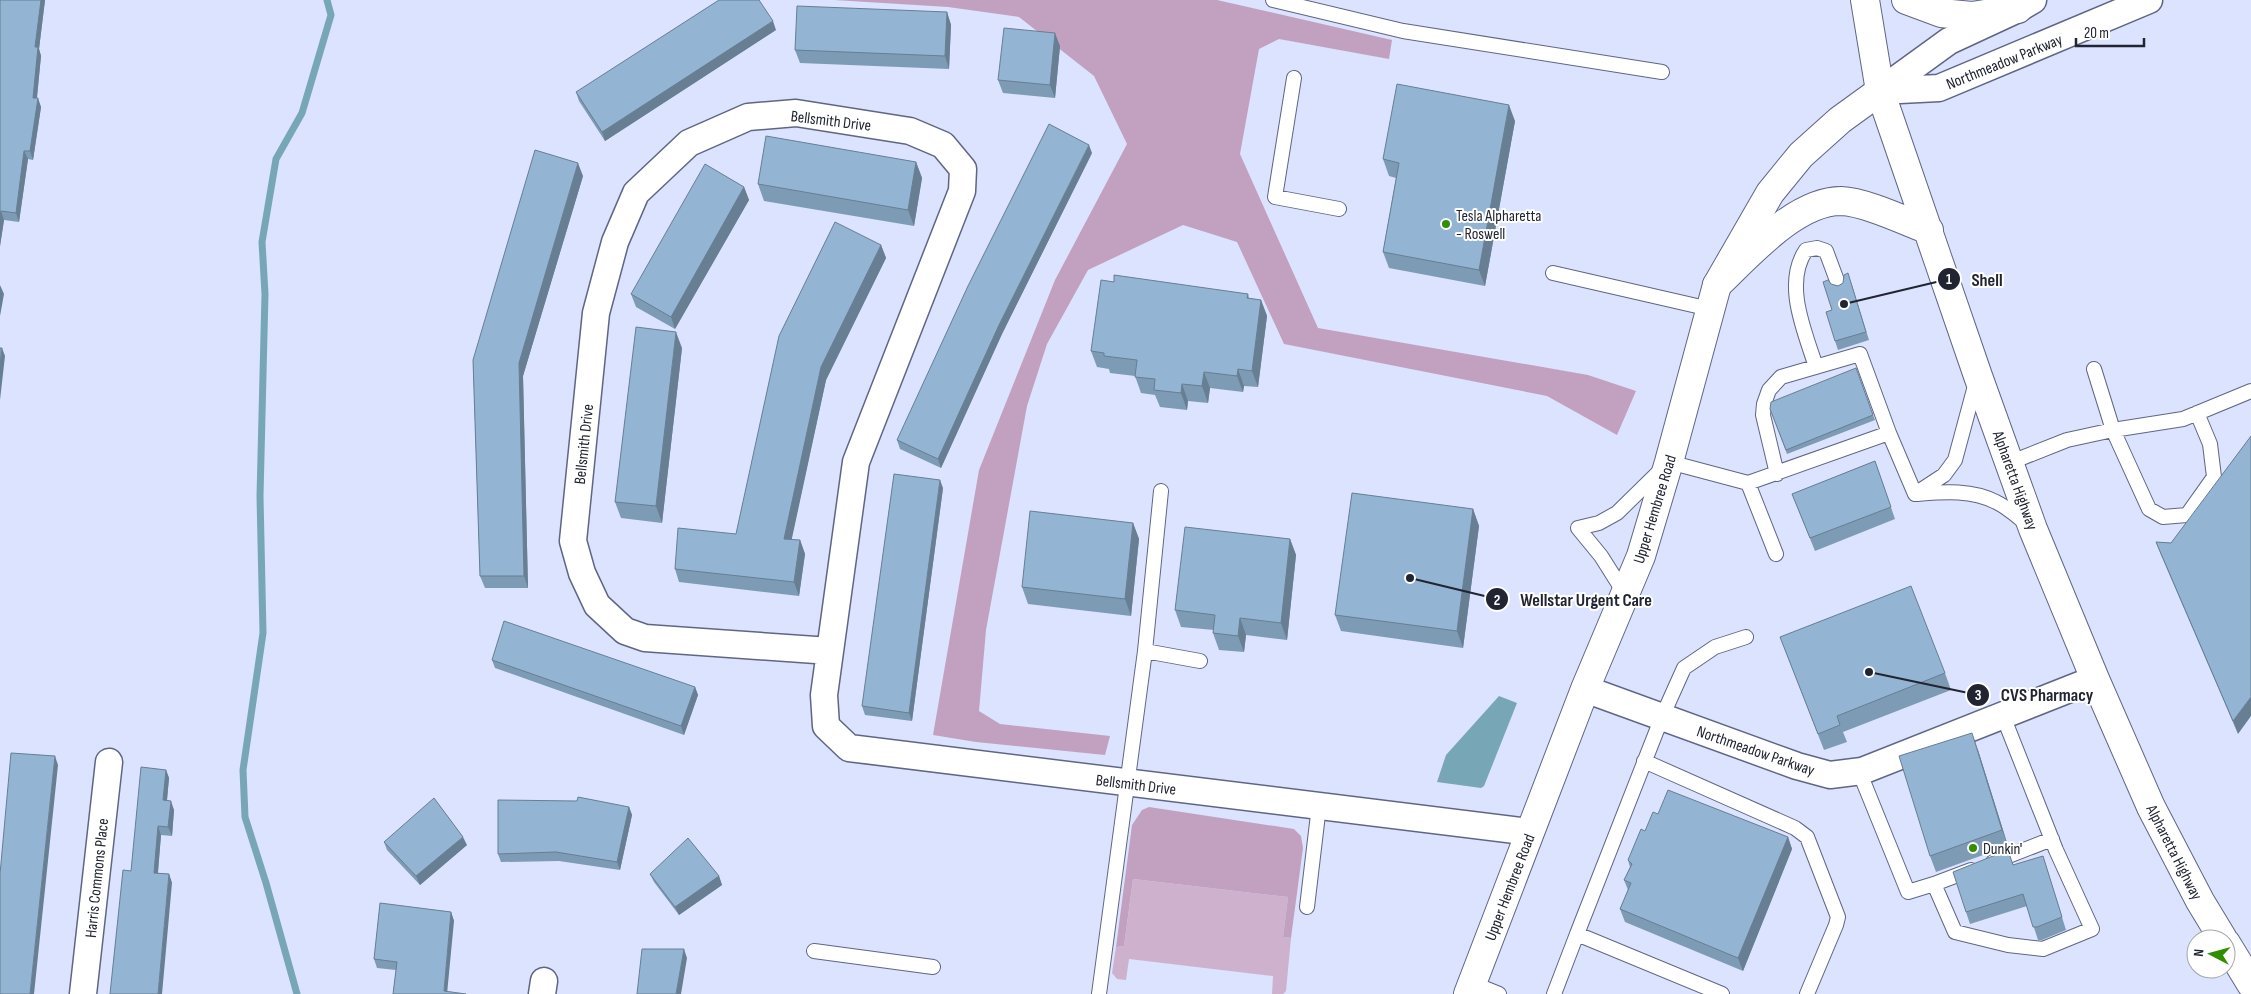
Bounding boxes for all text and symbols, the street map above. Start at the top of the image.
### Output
scale bar [2076,15,2144,47]
text: 20 m [2084,24,2109,43]
street label: Northmeadow Parkway [1944,30,2065,94]
street label: Bellsmith Drive [790,107,872,136]
place label: Tesla Alpharetta - Roswell [1456,207,1542,244]
marker: Tesla Alpharetta - Roswell [1440,218,1452,230]
callout: Shell [1936,263,2012,296]
text: 1 [1946,270,1952,289]
text: Shell [1971,270,2003,291]
street label: Bellsmith Drive [571,403,598,485]
street label: Alpharetta Highway [1988,427,2041,533]
street label: Upper Hembree Road [1630,453,1681,566]
callout: Wellstar Urgent Care [1485,583,1661,616]
text: Wellstar Urgent Care [1520,590,1652,611]
text: 2 [1494,591,1500,610]
callout: CVS Pharmacy [1966,678,2103,711]
text: CVS Pharmacy [2001,685,2094,706]
text: 3 [1975,686,1982,705]
street label: Northmeadow Parkway [1694,722,1817,780]
street label: Bellsmith Drive [1095,771,1177,800]
street label: Alpharetta Highway [2141,801,2206,903]
street label: Harris Commons Place [82,818,113,939]
street label: Upper Hembree Road [1481,832,1539,944]
place label: Dunkin' [1983,840,2022,859]
marker: Dunkin' [1967,842,1979,854]
north arrow [2186,929,2236,979]
text: N [2190,948,2207,957]

